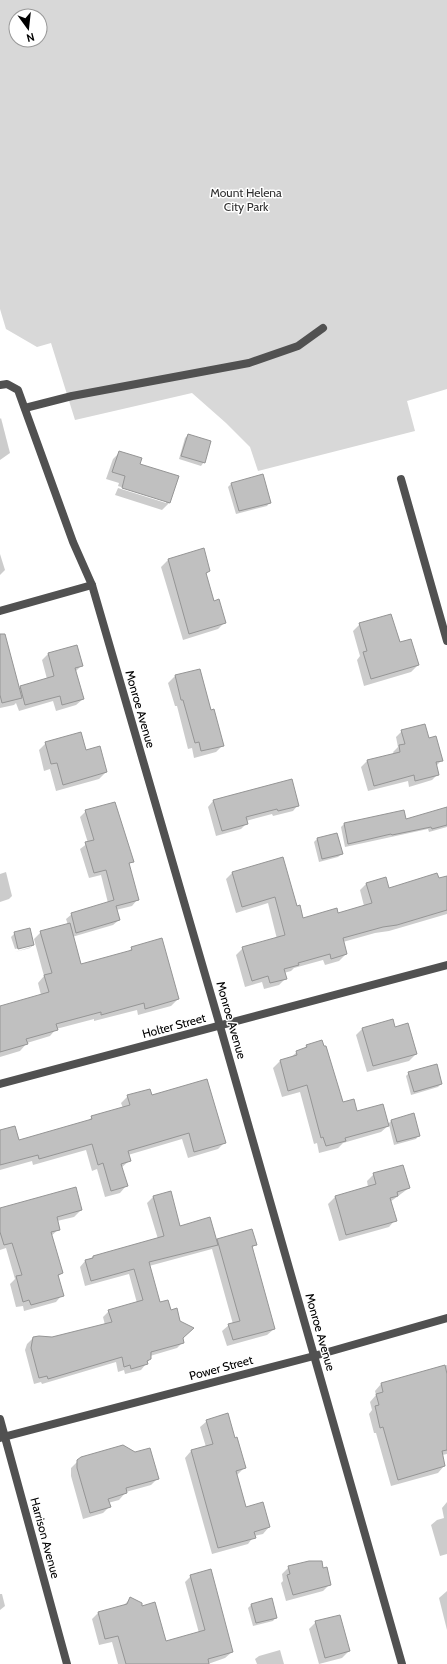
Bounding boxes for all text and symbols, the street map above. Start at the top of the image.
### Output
north arrow [8,8,48,48]
text: N [25,30,36,45]
park label: Mount Helena City Park [210,185,282,214]
street label: Monroe Avenue [122,668,159,749]
street label: Monroe Avenue [213,979,250,1060]
street label: Holter Street [140,1010,207,1041]
street label: Monroe Avenue [302,1291,339,1372]
street label: Power Street [187,1352,254,1383]
street label: Harrison Avenue [27,1496,64,1580]

